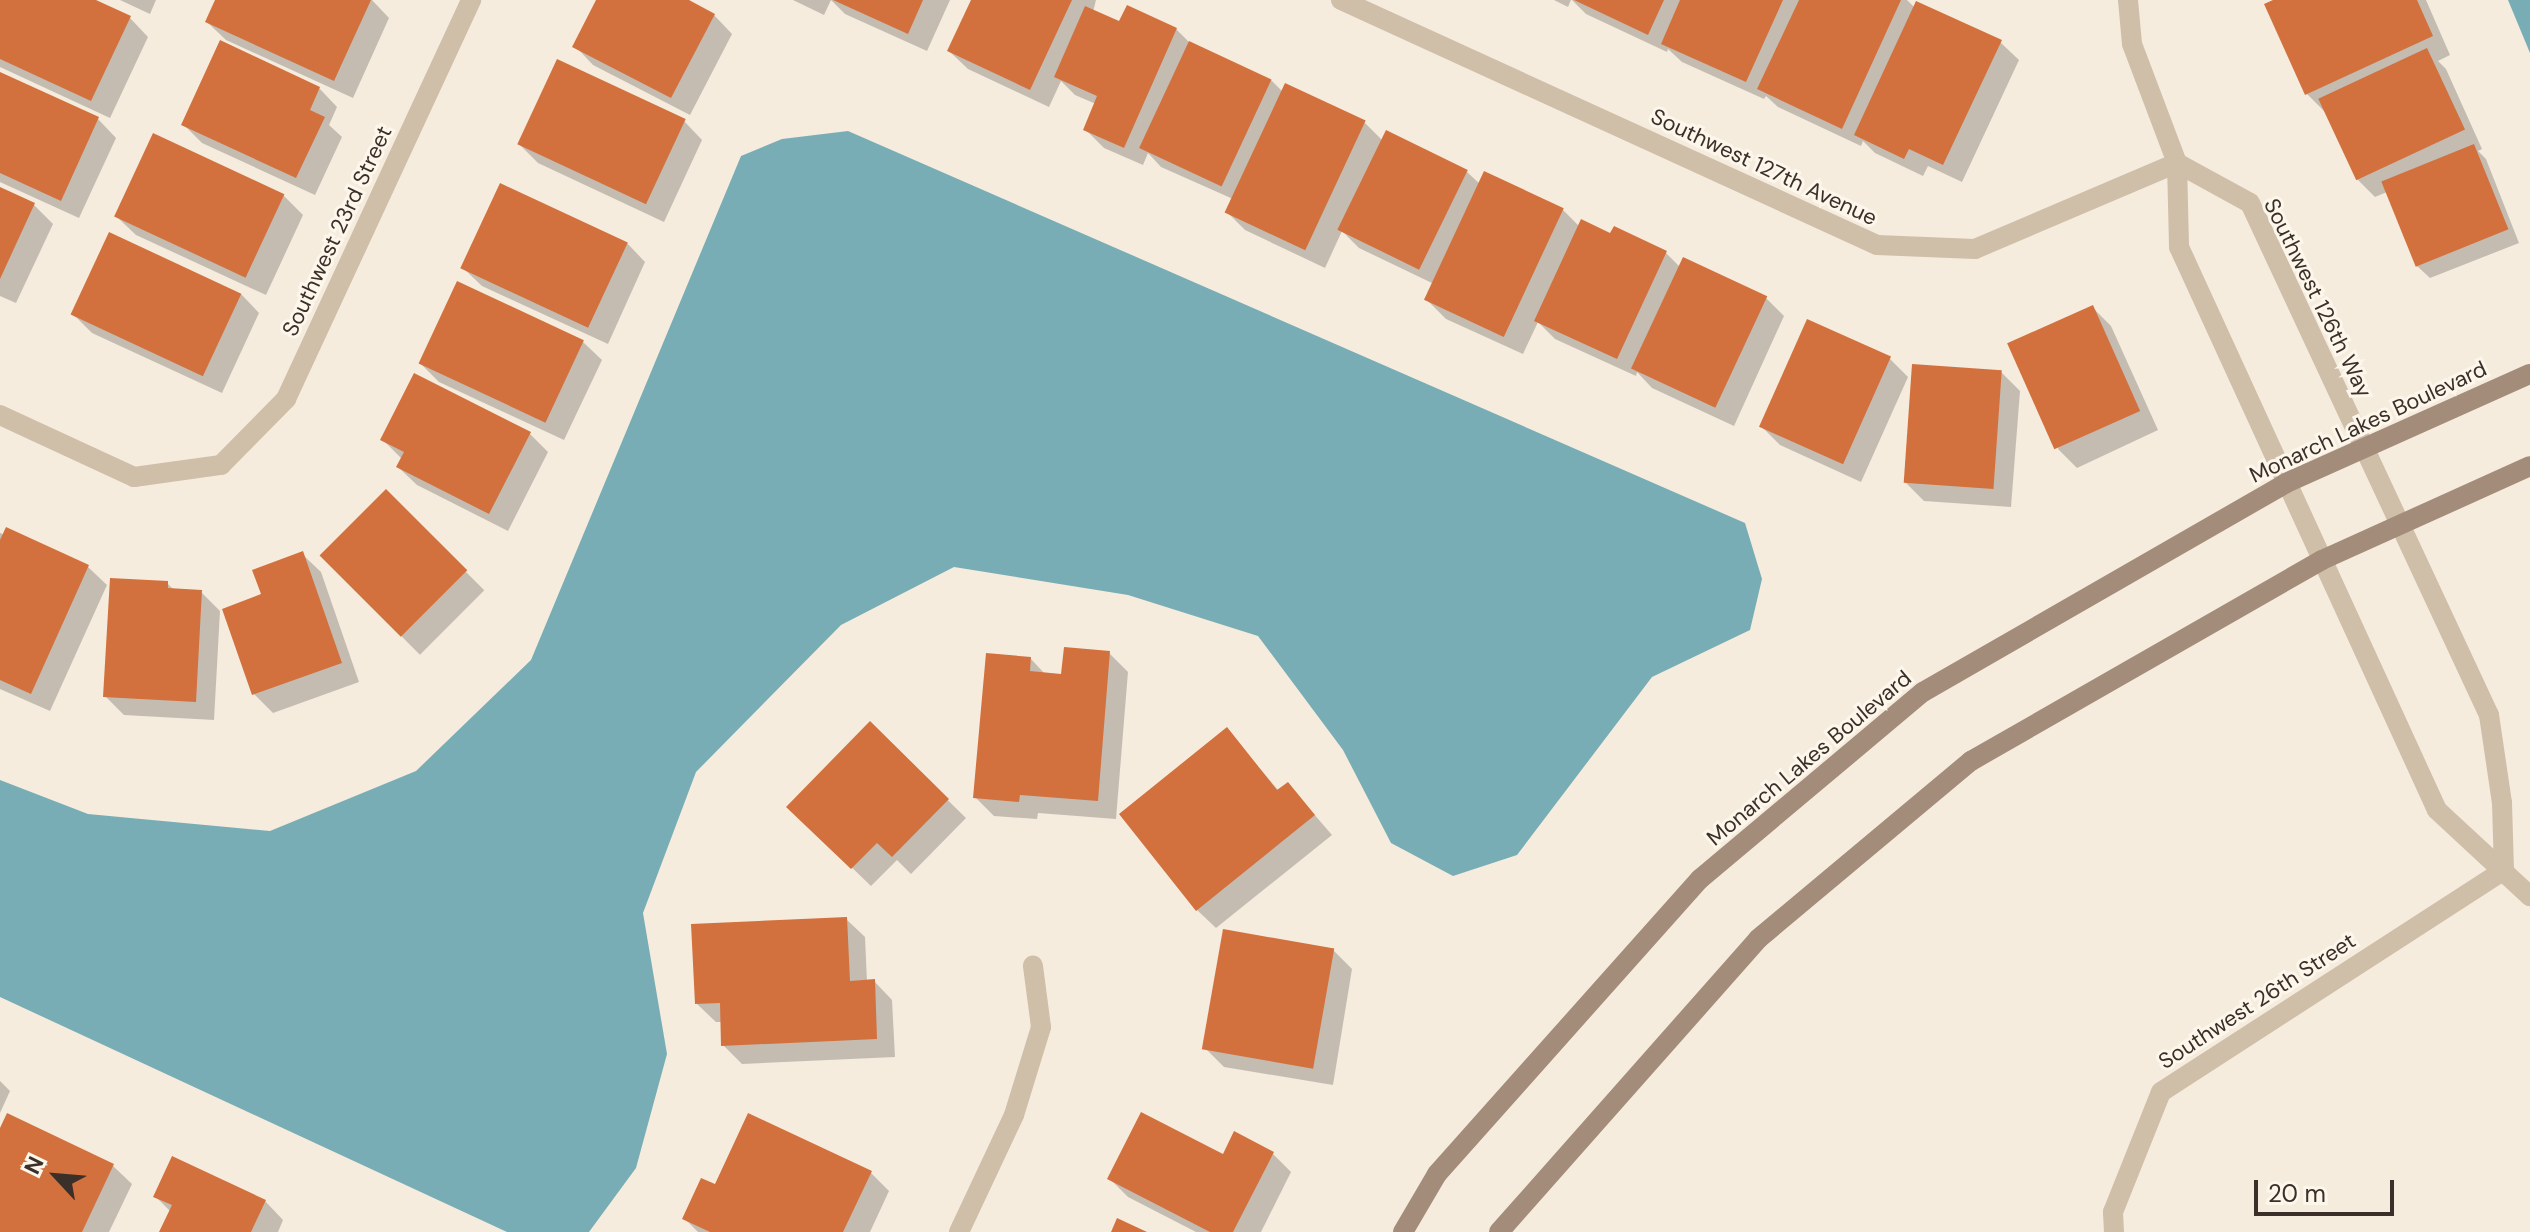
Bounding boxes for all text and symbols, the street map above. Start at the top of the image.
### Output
street label: Southwest 127th Avenue [1647,103,1881,231]
street label: Southwest 23rd Street [277,122,397,340]
street label: Southwest 126th Way [2258,194,2378,402]
street label: Monarch Lakes Boulevard [2245,355,2491,489]
street label: Monarch Lakes Boulevard [1701,665,1917,851]
street label: Southwest 26th Street [2154,927,2360,1075]
north arrow [16,1136,96,1216]
text: N [17,1152,51,1179]
scale bar [2258,1164,2398,1214]
text: 20 m [2268,1178,2326,1209]

